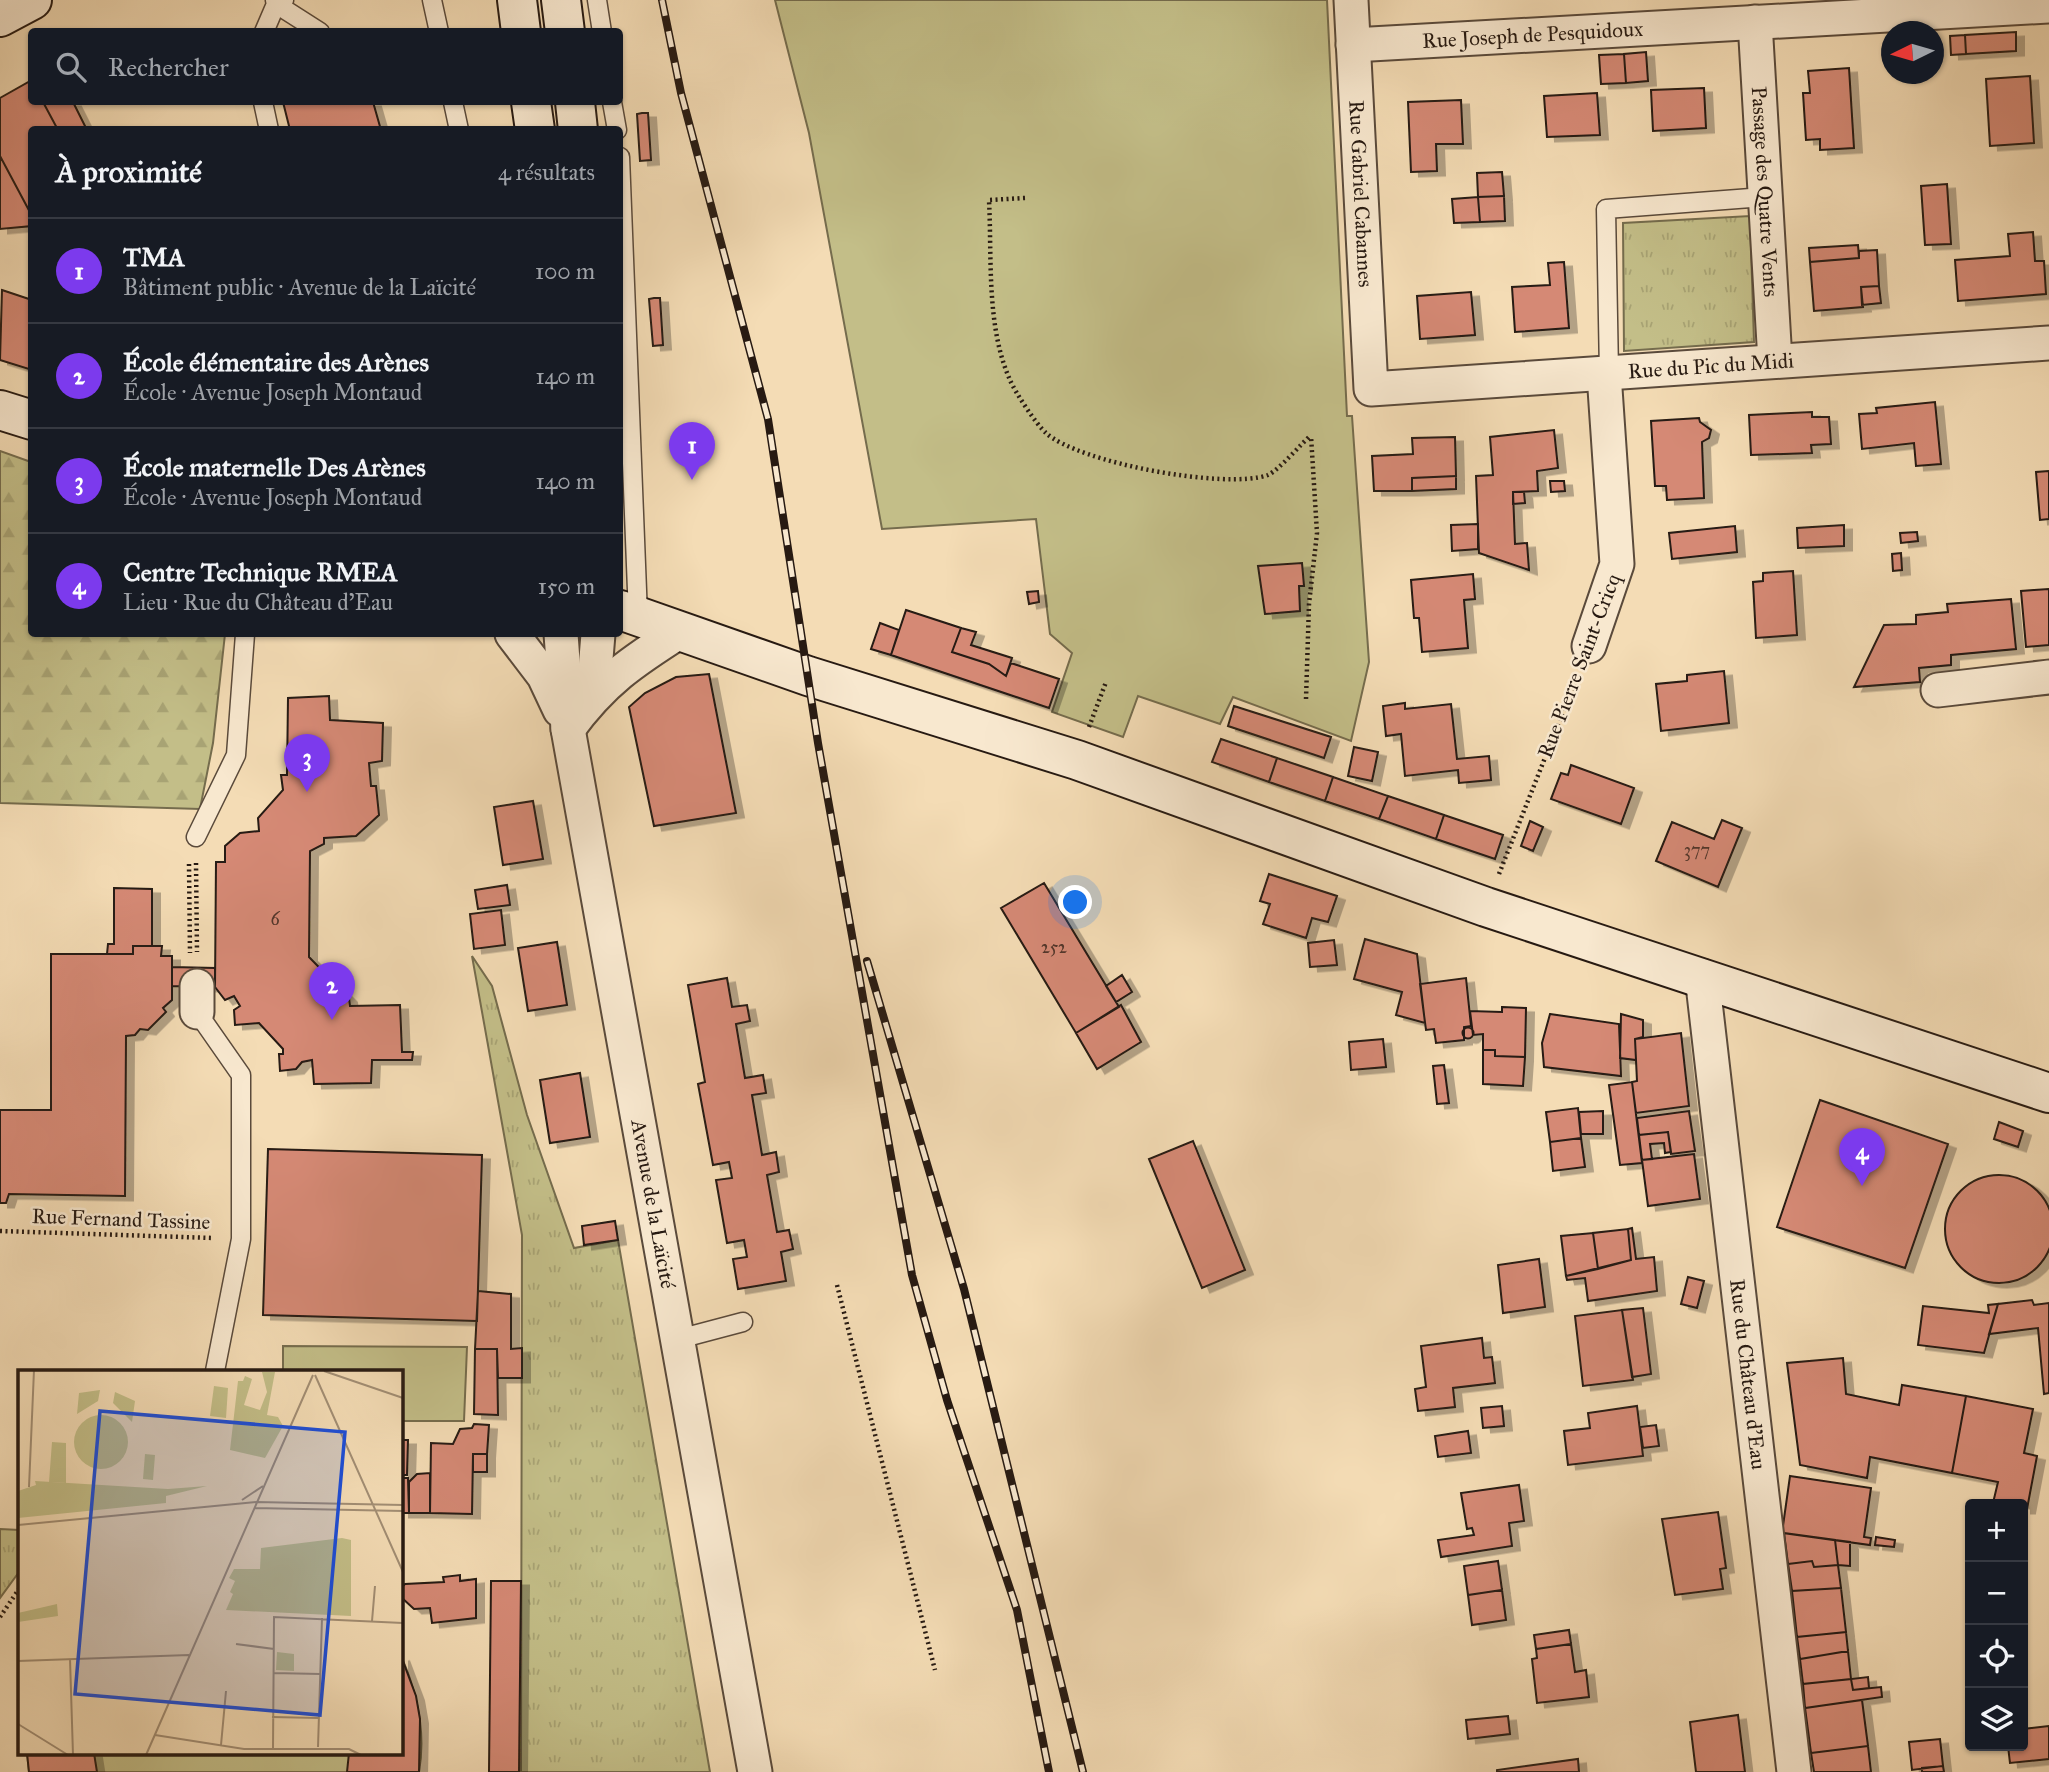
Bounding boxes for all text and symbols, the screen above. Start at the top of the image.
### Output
street label: Rue Joseph de Pesquidoux [1421,16,1645,54]
north arrow [1881,21,1944,84]
search box [28,28,623,105]
icon: search [52,48,90,86]
text: Rechercher [108,51,229,83]
street label: Passage des Quatre Vents [1746,86,1784,298]
street label: Rue Gabriel Cabannes [1343,99,1379,288]
text: À proximité [56,154,202,190]
text: 4 résultats [498,158,595,186]
text: TMA [123,241,185,273]
text: 1 [74,257,84,285]
text: 100 m [535,257,595,285]
text: Bâtiment public · Avenue de la Laïcité [123,273,476,301]
text: École élémentaire des Arènes [123,346,429,378]
street label: Rue du Pic du Midi [1627,347,1795,385]
text: 2 [73,362,85,390]
text: 140 m [535,362,595,390]
text: École · Avenue Joseph Montaud [123,378,422,406]
pin: 1 [669,422,715,480]
text: École maternelle Des Arènes [123,451,426,483]
text: 3 [74,467,84,495]
text: 140 m [535,467,595,495]
text: École · Avenue Joseph Montaud [123,483,422,511]
text: Centre Technique RMEA [123,556,398,588]
street label: Rue Pierre Saint-Cricq [1532,569,1626,762]
text: 4 [73,572,85,600]
text: 150 m [538,572,595,600]
text: Lieu · Rue du Château d'Eau [123,588,393,616]
pin: 3 [284,734,330,792]
house number: 377 [1684,839,1710,861]
your location [1058,885,1092,919]
house number: 6 [270,908,280,930]
house number: 252 [1041,936,1067,958]
pin: 2 [309,962,355,1020]
street label: Avenue de la Laïcité [625,1117,681,1291]
pin: 4 [1839,1128,1885,1186]
street label: Rue Fernand Tassine [31,1203,211,1235]
street label: Rue du Château d'Eau [1724,1278,1772,1471]
inset map [18,1370,402,1754]
map controls [1965,1499,2028,1751]
button: + [1965,1499,2028,1562]
button: − [1965,1562,2028,1625]
button: locate [1965,1625,2028,1688]
button: layers [1965,1688,2028,1751]

